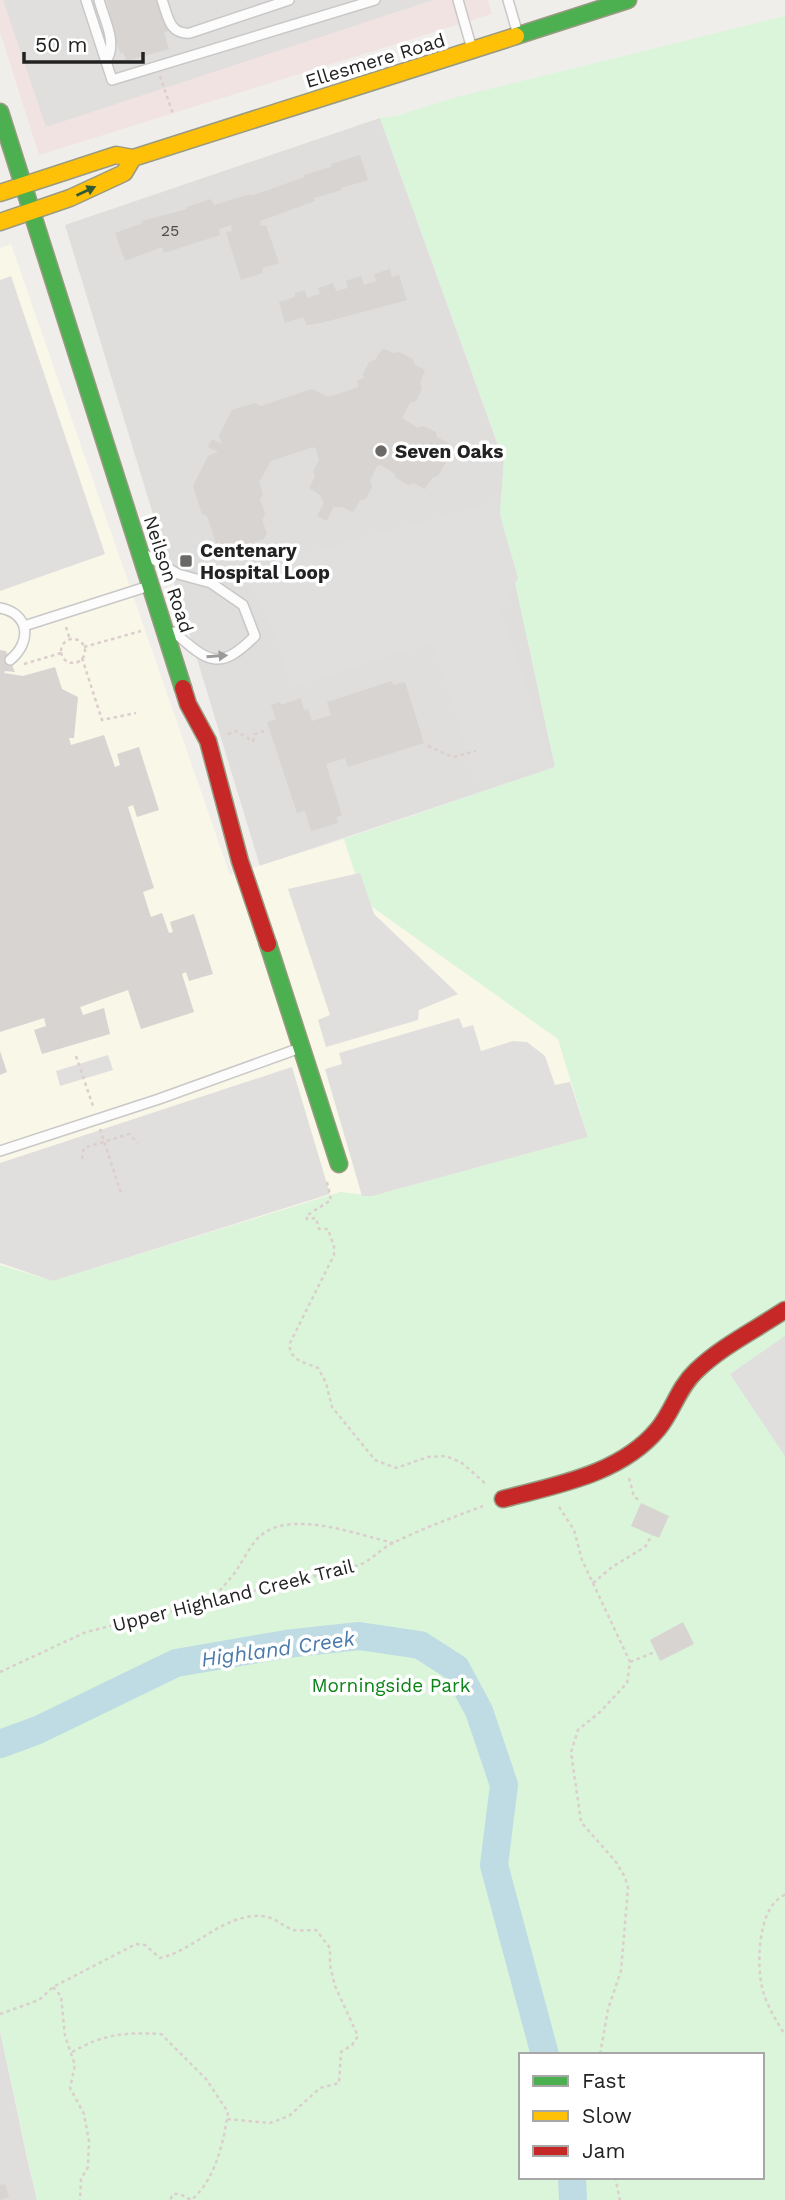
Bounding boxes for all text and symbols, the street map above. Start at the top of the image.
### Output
scale bar [24,21,144,65]
street label: Ellesmere Road [302,28,448,93]
text: 50 m [35,32,87,57]
one-way arrow [76,185,96,196]
house number: 25 [161,221,179,240]
place label: Seven Oaks [395,440,503,463]
marker: Seven Oaks [373,443,389,459]
street label: Neilson Road [139,513,198,636]
place label: Centenary Hospital Loop [200,539,330,584]
marker: Centenary Hospital Loop [178,553,194,569]
one-way arrow [206,651,228,662]
street label: Upper Highland Creek Trail [110,1554,356,1637]
water label: Highland Creek [199,1625,357,1672]
park label: Morningside Park [311,1674,471,1697]
legend [519,2053,764,2179]
text: Fast [582,2068,626,2093]
text: Slow [582,2103,632,2128]
text: Jam [582,2138,625,2163]

